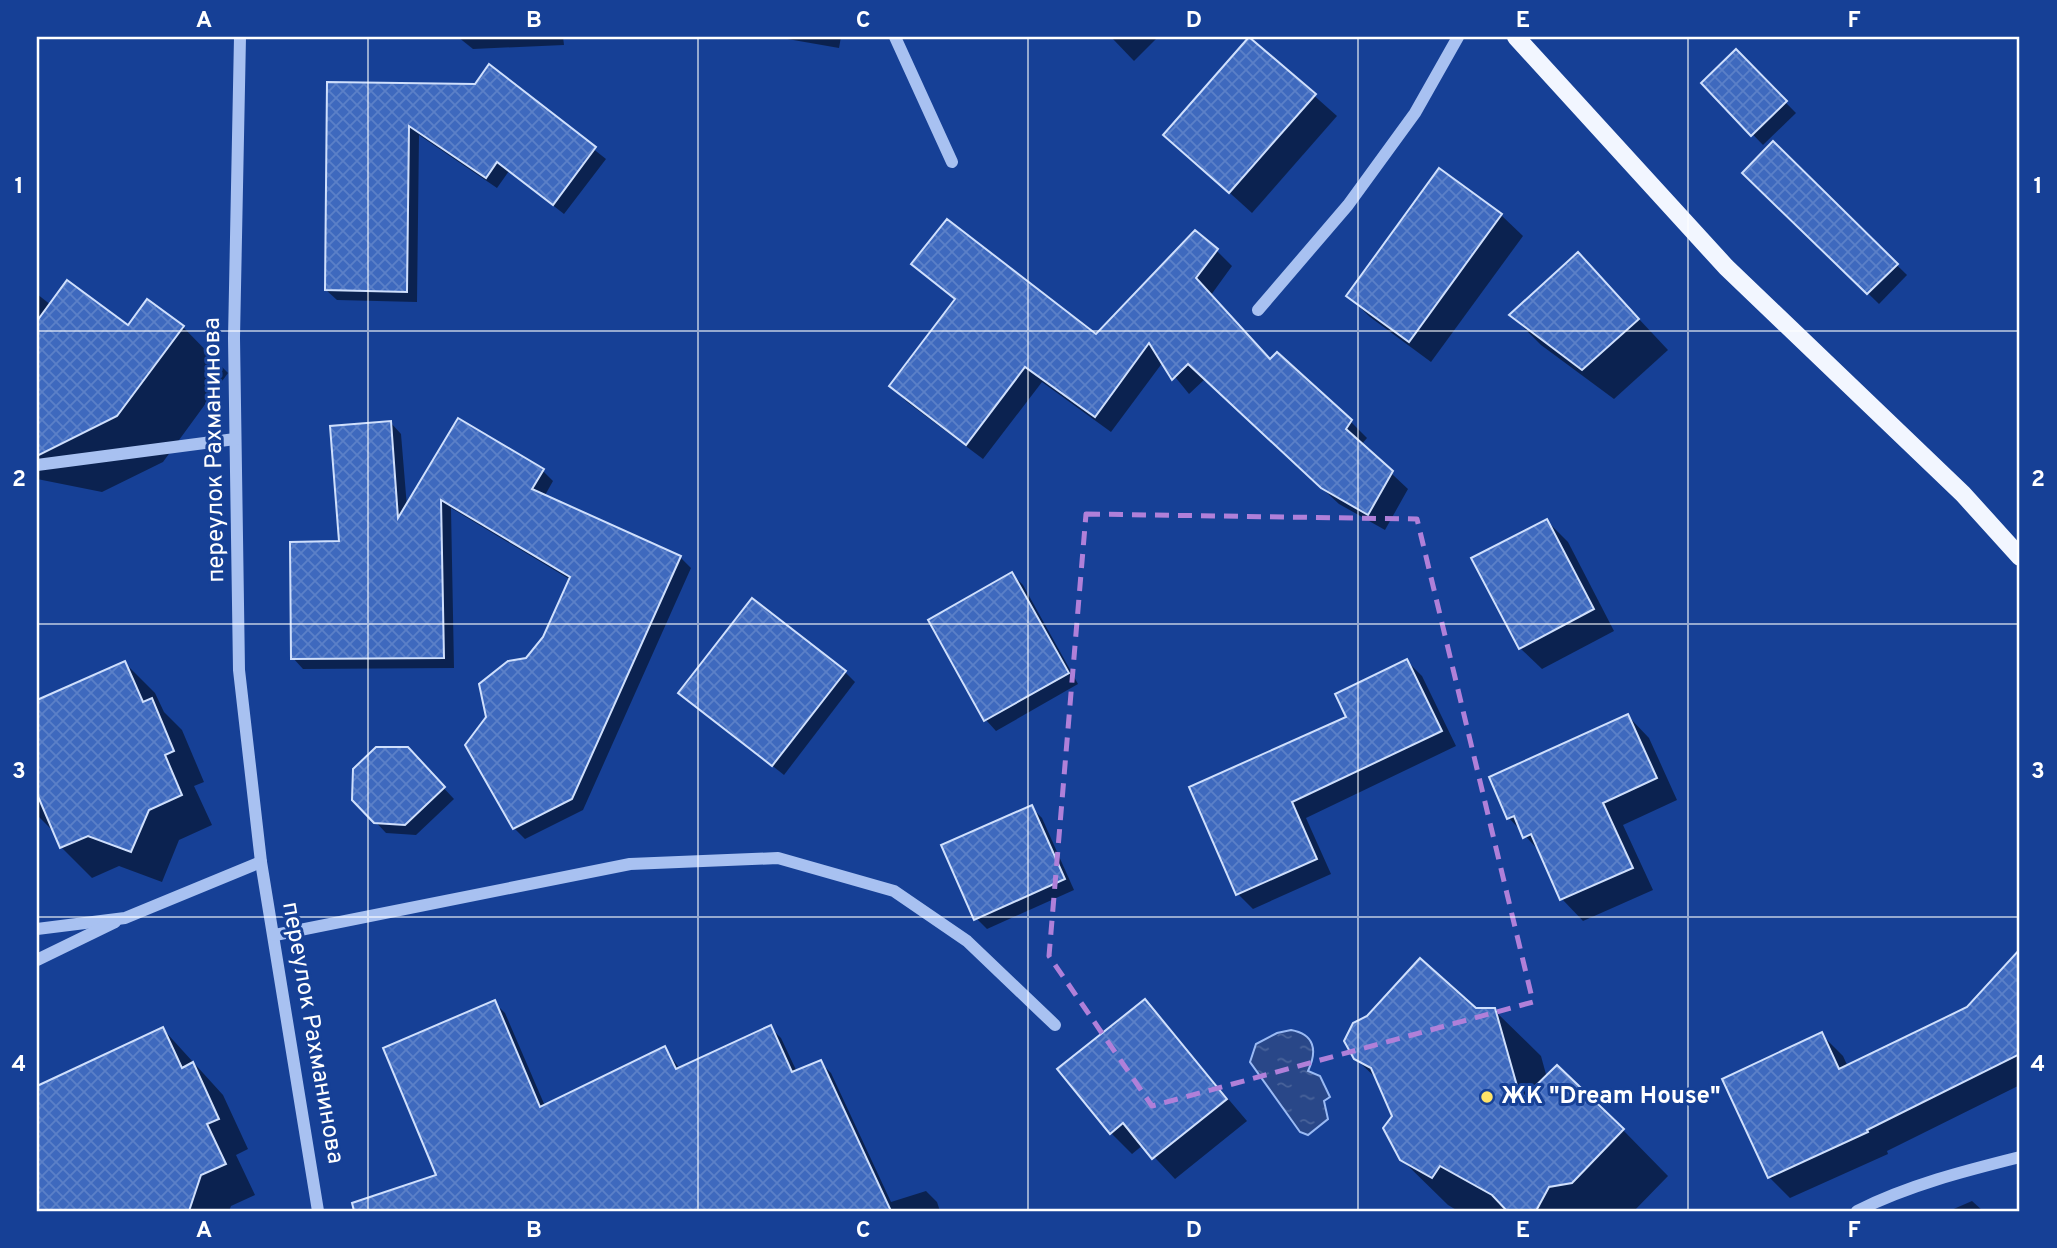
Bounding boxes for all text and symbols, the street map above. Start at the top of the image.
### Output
text: A [196,7,212,36]
text: B [526,7,542,36]
text: C [856,7,870,36]
text: D [1186,7,1202,36]
text: E [1516,7,1530,36]
text: F [1847,7,1861,36]
text: 1 [14,173,24,202]
text: 1 [2033,173,2043,202]
street label: переулок Рахманинова [198,317,232,583]
text: 2 [12,466,26,495]
text: 2 [2031,466,2045,495]
text: 3 [12,758,26,787]
text: 3 [2031,758,2045,787]
street label: переулок Рахманинова [274,900,350,1166]
text: 4 [12,1051,26,1080]
text: 4 [2031,1051,2045,1080]
place label: ЖК "Dream House" [1501,1082,1721,1112]
marker: ЖК "Dream House" [1479,1089,1495,1105]
text: A [196,1217,212,1246]
text: B [526,1217,542,1246]
text: C [856,1217,870,1246]
text: D [1186,1217,1202,1246]
text: E [1516,1217,1530,1246]
text: F [1847,1217,1861,1246]

